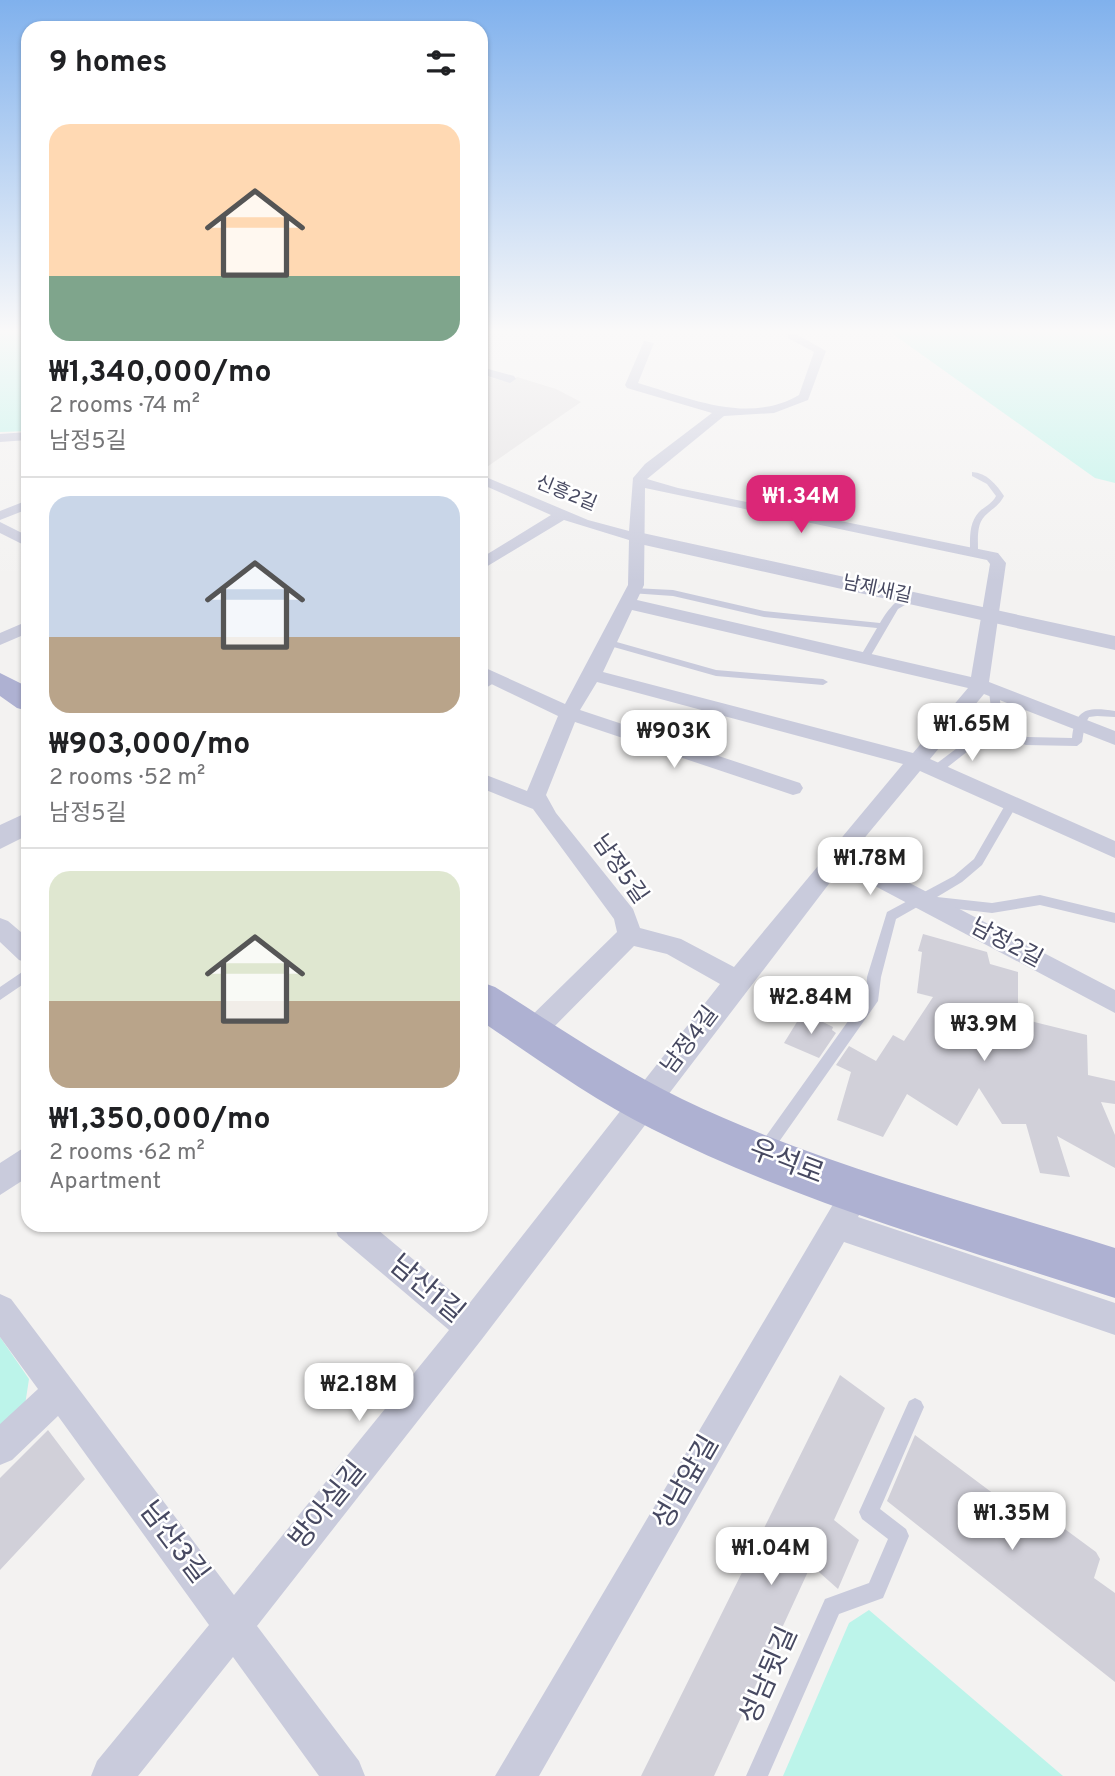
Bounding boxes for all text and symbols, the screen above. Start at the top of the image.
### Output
icon: filters [422,44,460,82]
text: 9 homes [49,45,167,82]
icon: home [192,170,318,296]
text: ₩1,340,000/mo [49,355,272,392]
text: 2 rooms · 74 m² [49,392,200,421]
text: 남정5길 [49,428,127,457]
street label: 신흥2길 [532,471,600,517]
pin: ₩1.34M [744,476,858,535]
text: ₩1.34M [762,483,840,512]
icon: home [192,542,318,668]
street label: 남제새길 [840,571,914,609]
pin: ₩1.65M [915,704,1029,763]
pin: ₩903K [625,710,723,770]
text: ₩1.65M [934,711,1010,740]
text: ₩903K [637,718,711,747]
text: ₩903,000/mo [49,727,250,764]
text: 2 rooms · 52 m² [49,764,205,793]
text: 남정5길 [49,800,127,829]
street label: 남정5길 [585,830,653,910]
pin: ₩1.78M [813,838,927,897]
text: ₩1.78M [834,845,906,874]
street label: 남정2길 [965,913,1047,975]
icon: home [192,916,318,1042]
pin: ₩2.84M [754,976,868,1036]
text: ₩2.84M [770,984,852,1013]
street label: 남정4길 [656,1001,726,1081]
pin: ₩3.9M [935,1004,1033,1063]
text: ₩3.9M [951,1011,1017,1040]
text: ₩1,350,000/mo [49,1102,270,1139]
street label: 우석로 [743,1132,829,1194]
text: 2 rooms · 62 m² [49,1139,205,1168]
text: Apartment [49,1168,161,1197]
street label: 남산1길 [381,1248,471,1332]
pin: ₩2.18M [302,1364,416,1423]
text: ₩2.18M [321,1371,397,1400]
street label: 성남앞길 [646,1429,728,1537]
street label: 방아실길 [283,1455,375,1557]
pin: ₩1.35M [955,1492,1069,1552]
street label: 남산3길 [130,1495,216,1591]
text: ₩1.35M [974,1500,1050,1529]
pin: ₩1.04M [714,1528,828,1587]
text: ₩1.04M [732,1535,810,1564]
street label: 성남뒷길 [733,1622,807,1730]

